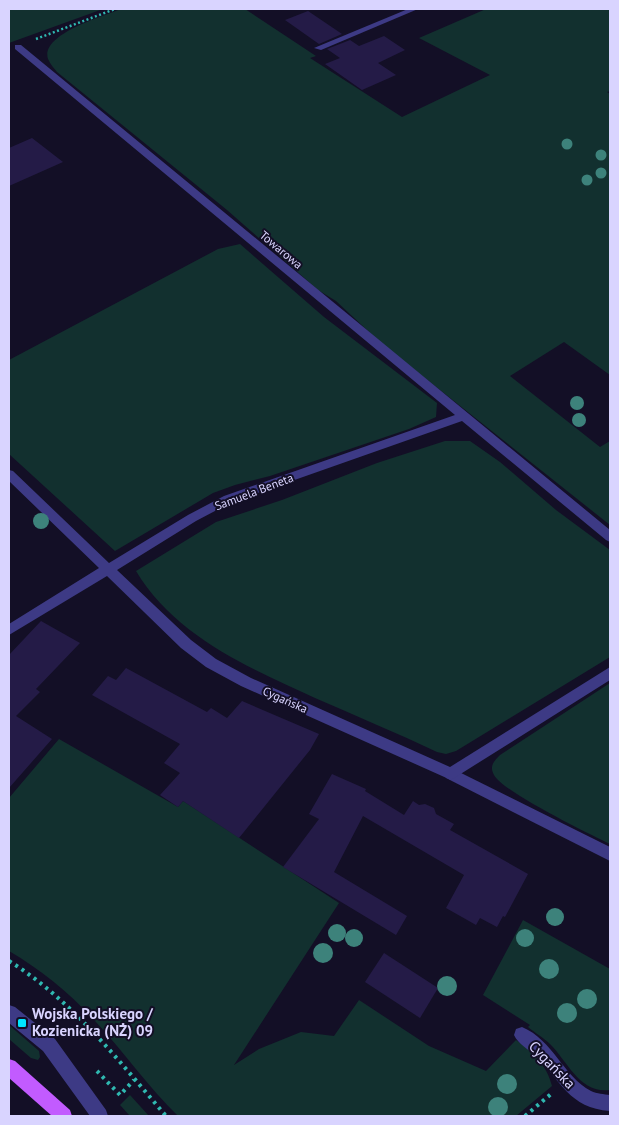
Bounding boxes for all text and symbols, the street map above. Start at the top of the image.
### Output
street label: Towarowa [257,227,306,272]
street label: Samuela Beneta [212,470,295,513]
street label: Cygańska [260,683,310,716]
place label: Wojska Polskiego / Kozienicka (NŻ) 09 [32,1004,154,1040]
marker: Wojska Polskiego / Kozienicka (NŻ) 09 [16,1017,28,1029]
street label: Cygańska [525,1037,580,1093]

